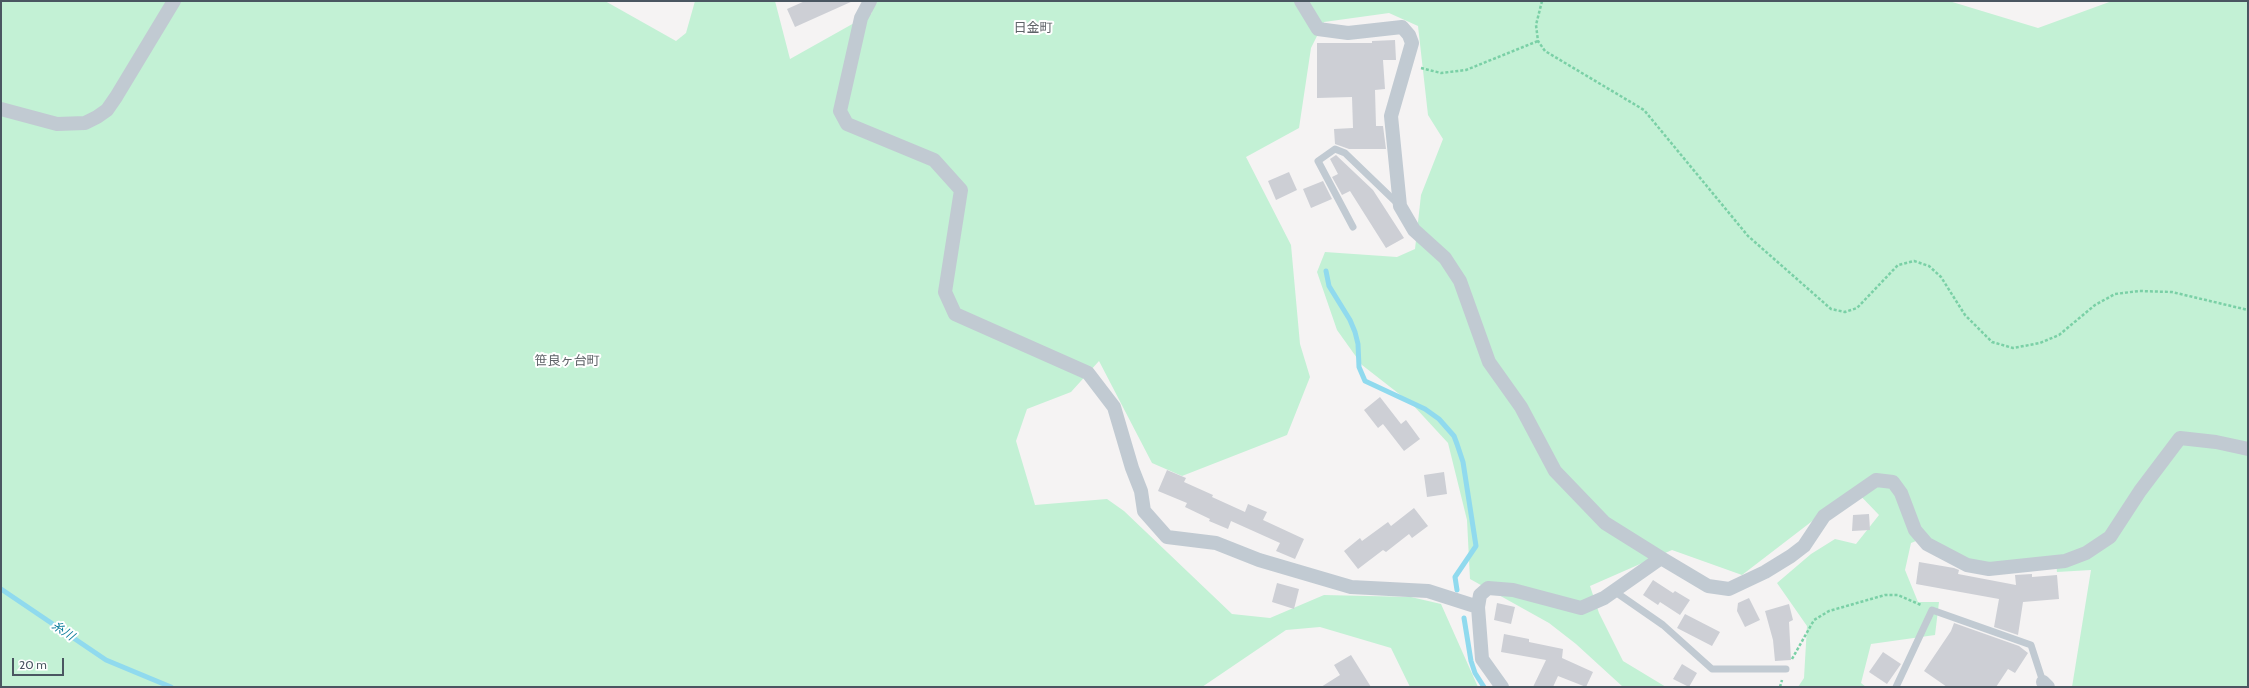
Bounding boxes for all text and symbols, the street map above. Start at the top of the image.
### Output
district label: 日金町 [1014,20,1052,36]
district label: 笹良ヶ台町 [535,353,599,369]
water label: 糸川 [49,618,77,644]
scale bar [14,650,66,676]
text: 20 m [19,657,47,672]

